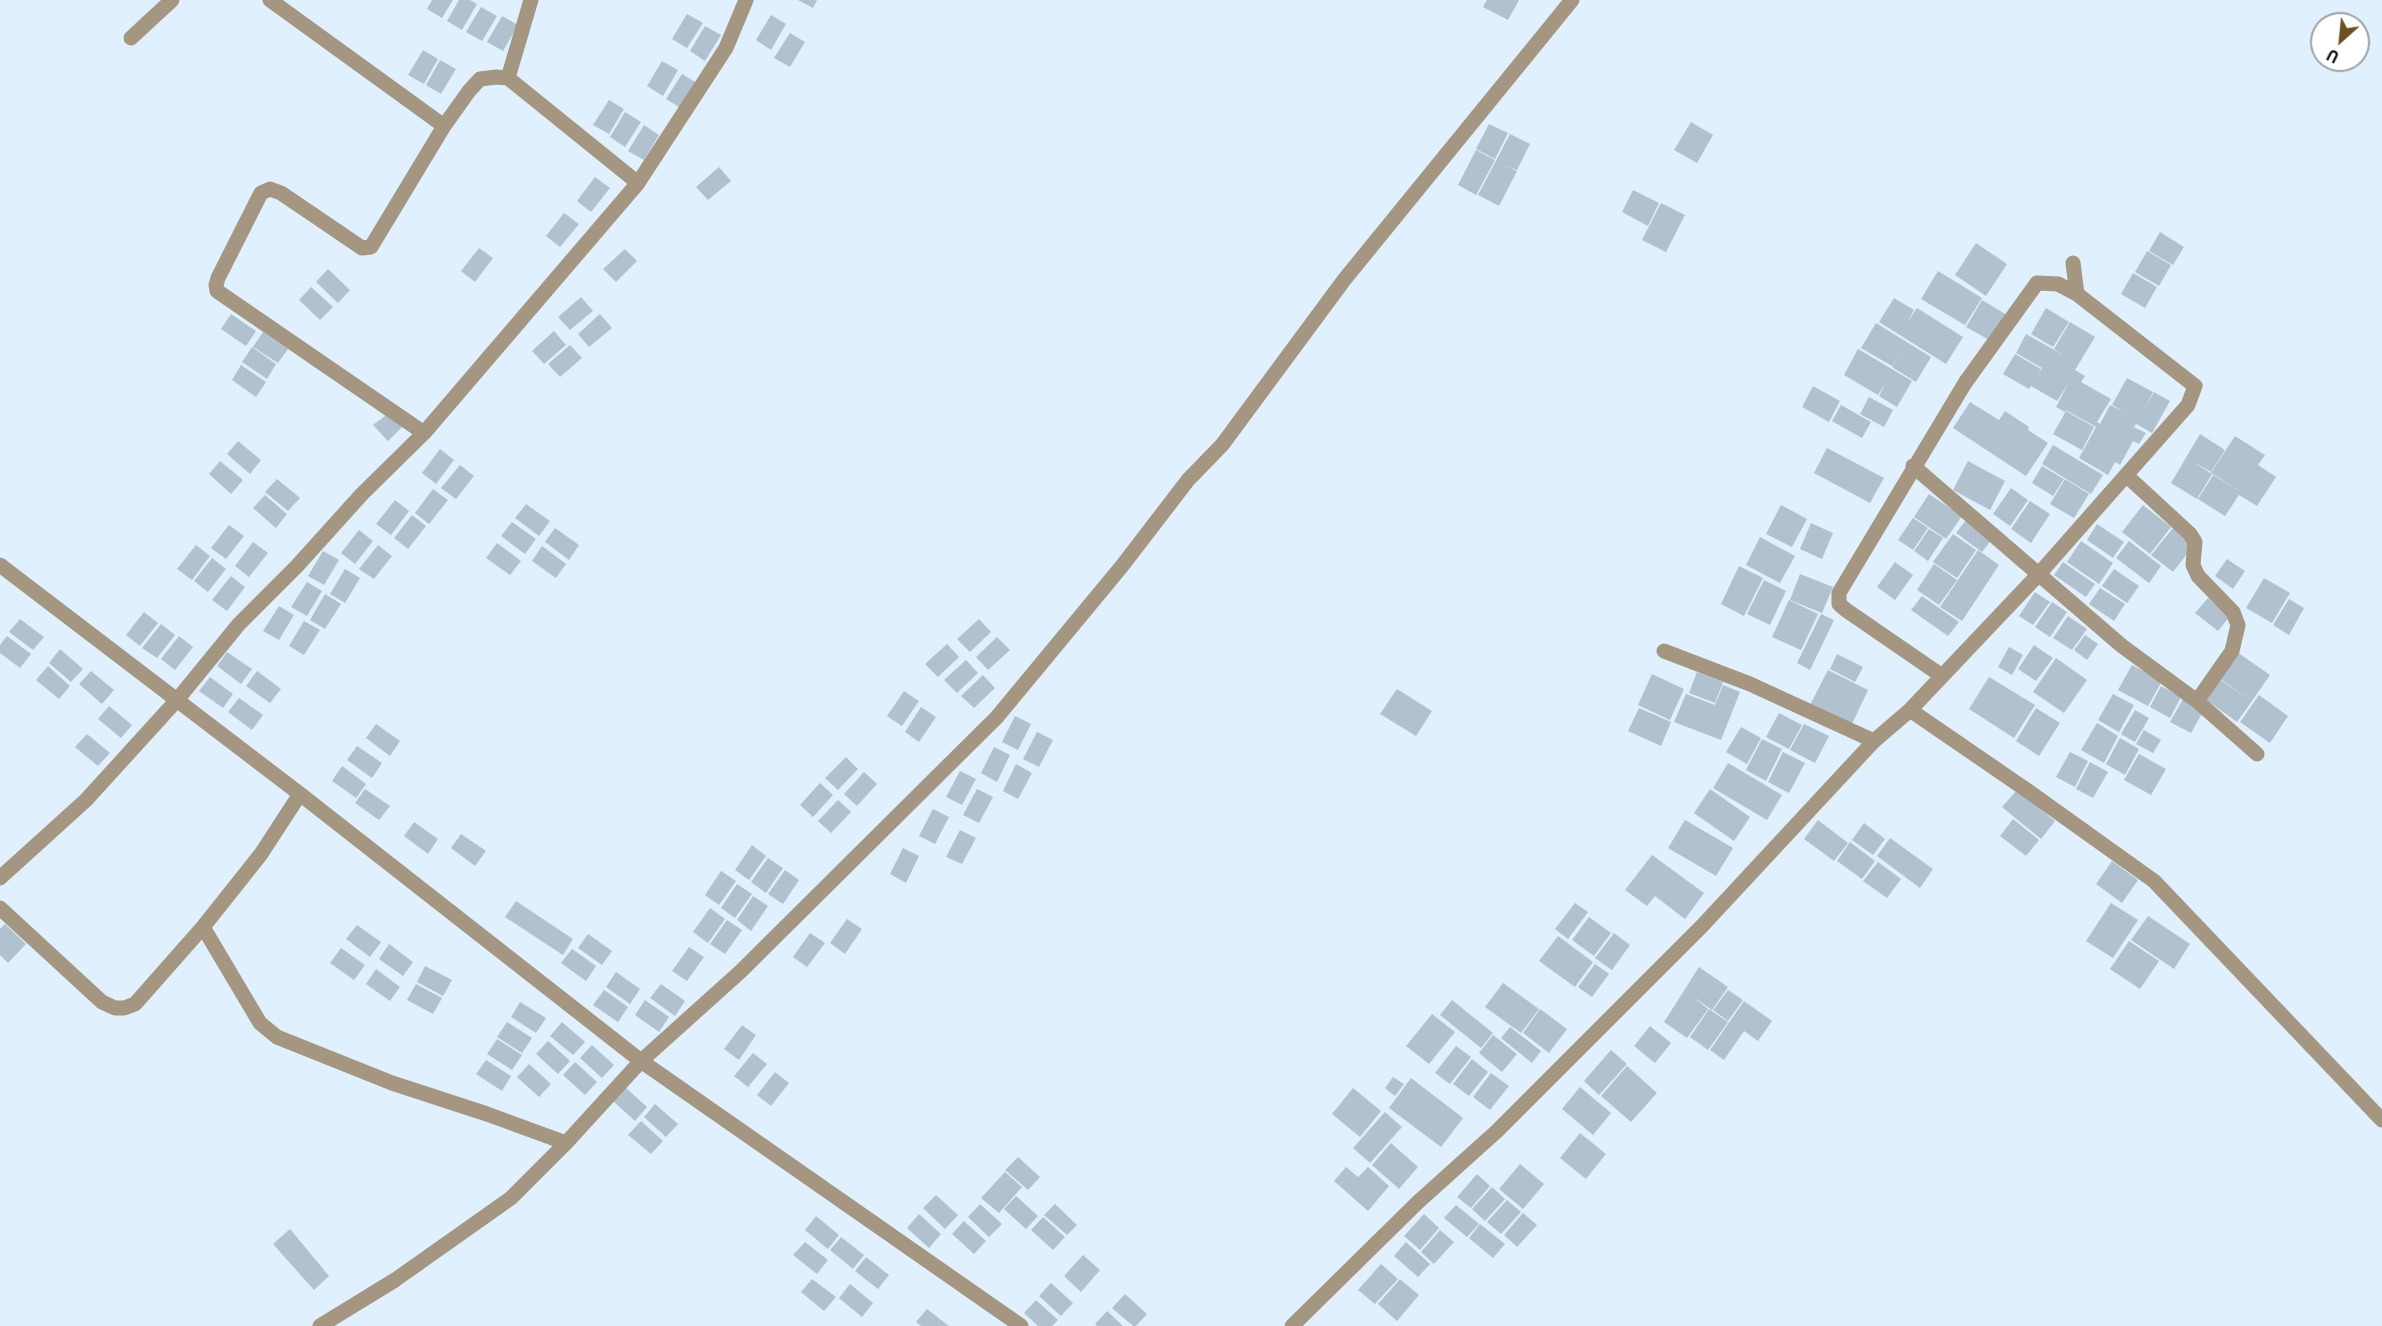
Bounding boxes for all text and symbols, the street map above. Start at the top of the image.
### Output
north arrow [2310,12,2370,72]
text: U [2323,45,2342,68]

